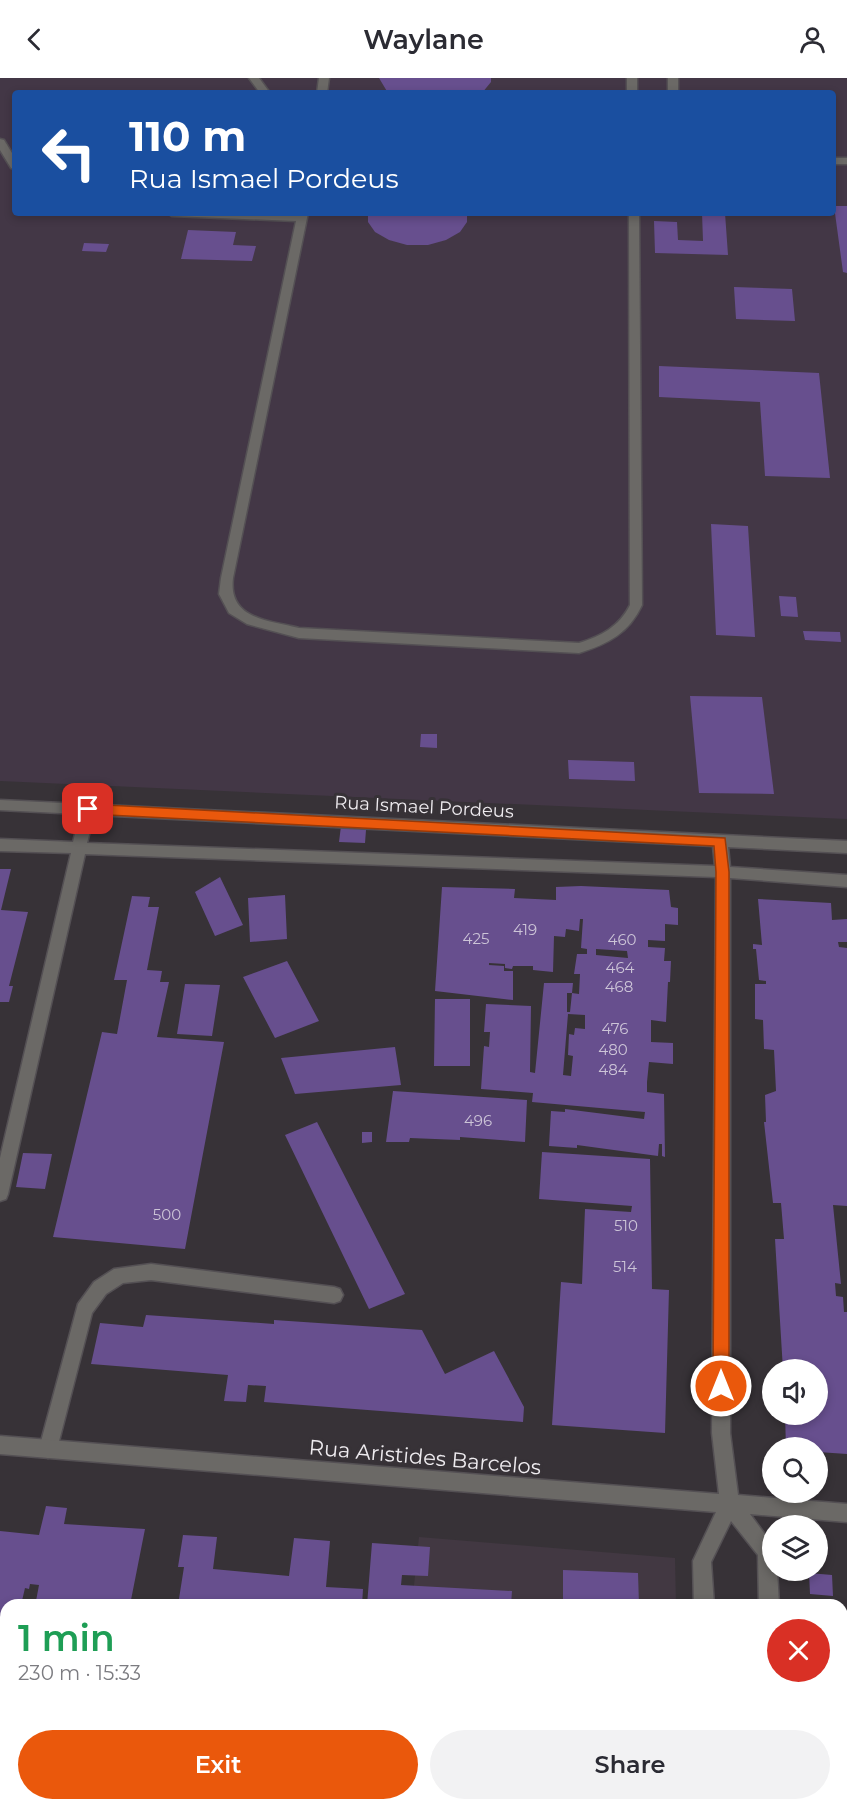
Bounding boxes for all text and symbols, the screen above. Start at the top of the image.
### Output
icon: back [18,23,51,56]
text: Waylane [363,23,484,56]
icon: person [796,23,829,56]
text: 110 m [129,110,246,162]
icon: left [30,114,108,192]
text: Rua Ismael Pordeus [129,162,399,195]
pin [62,783,113,834]
street label: Rua Ismael Pordeus [334,791,515,823]
icon: arrive [71,792,104,825]
house number: 419 [513,920,537,939]
house number: 425 [463,929,489,948]
house number: 460 [608,930,637,949]
house number: 464 [606,958,635,977]
house number: 468 [605,977,633,996]
house number: 476 [602,1019,628,1038]
house number: 480 [598,1040,628,1059]
house number: 484 [598,1060,628,1079]
house number: 496 [464,1111,492,1130]
house number: 500 [153,1205,181,1224]
house number: 510 [614,1216,638,1235]
house number: 514 [613,1257,637,1276]
position arrow [689,1354,753,1418]
map controls [762,1359,828,1581]
button: sound [762,1359,828,1425]
street label: Rua Aristides Barcelos [308,1434,542,1480]
button: search [762,1437,828,1503]
button: layers [762,1515,828,1581]
text: 1 min [18,1616,115,1660]
button: close [767,1619,830,1682]
text: 230 m · 15:33 [18,1661,141,1685]
button: Exit [18,1730,418,1799]
button: Share [430,1730,830,1799]

